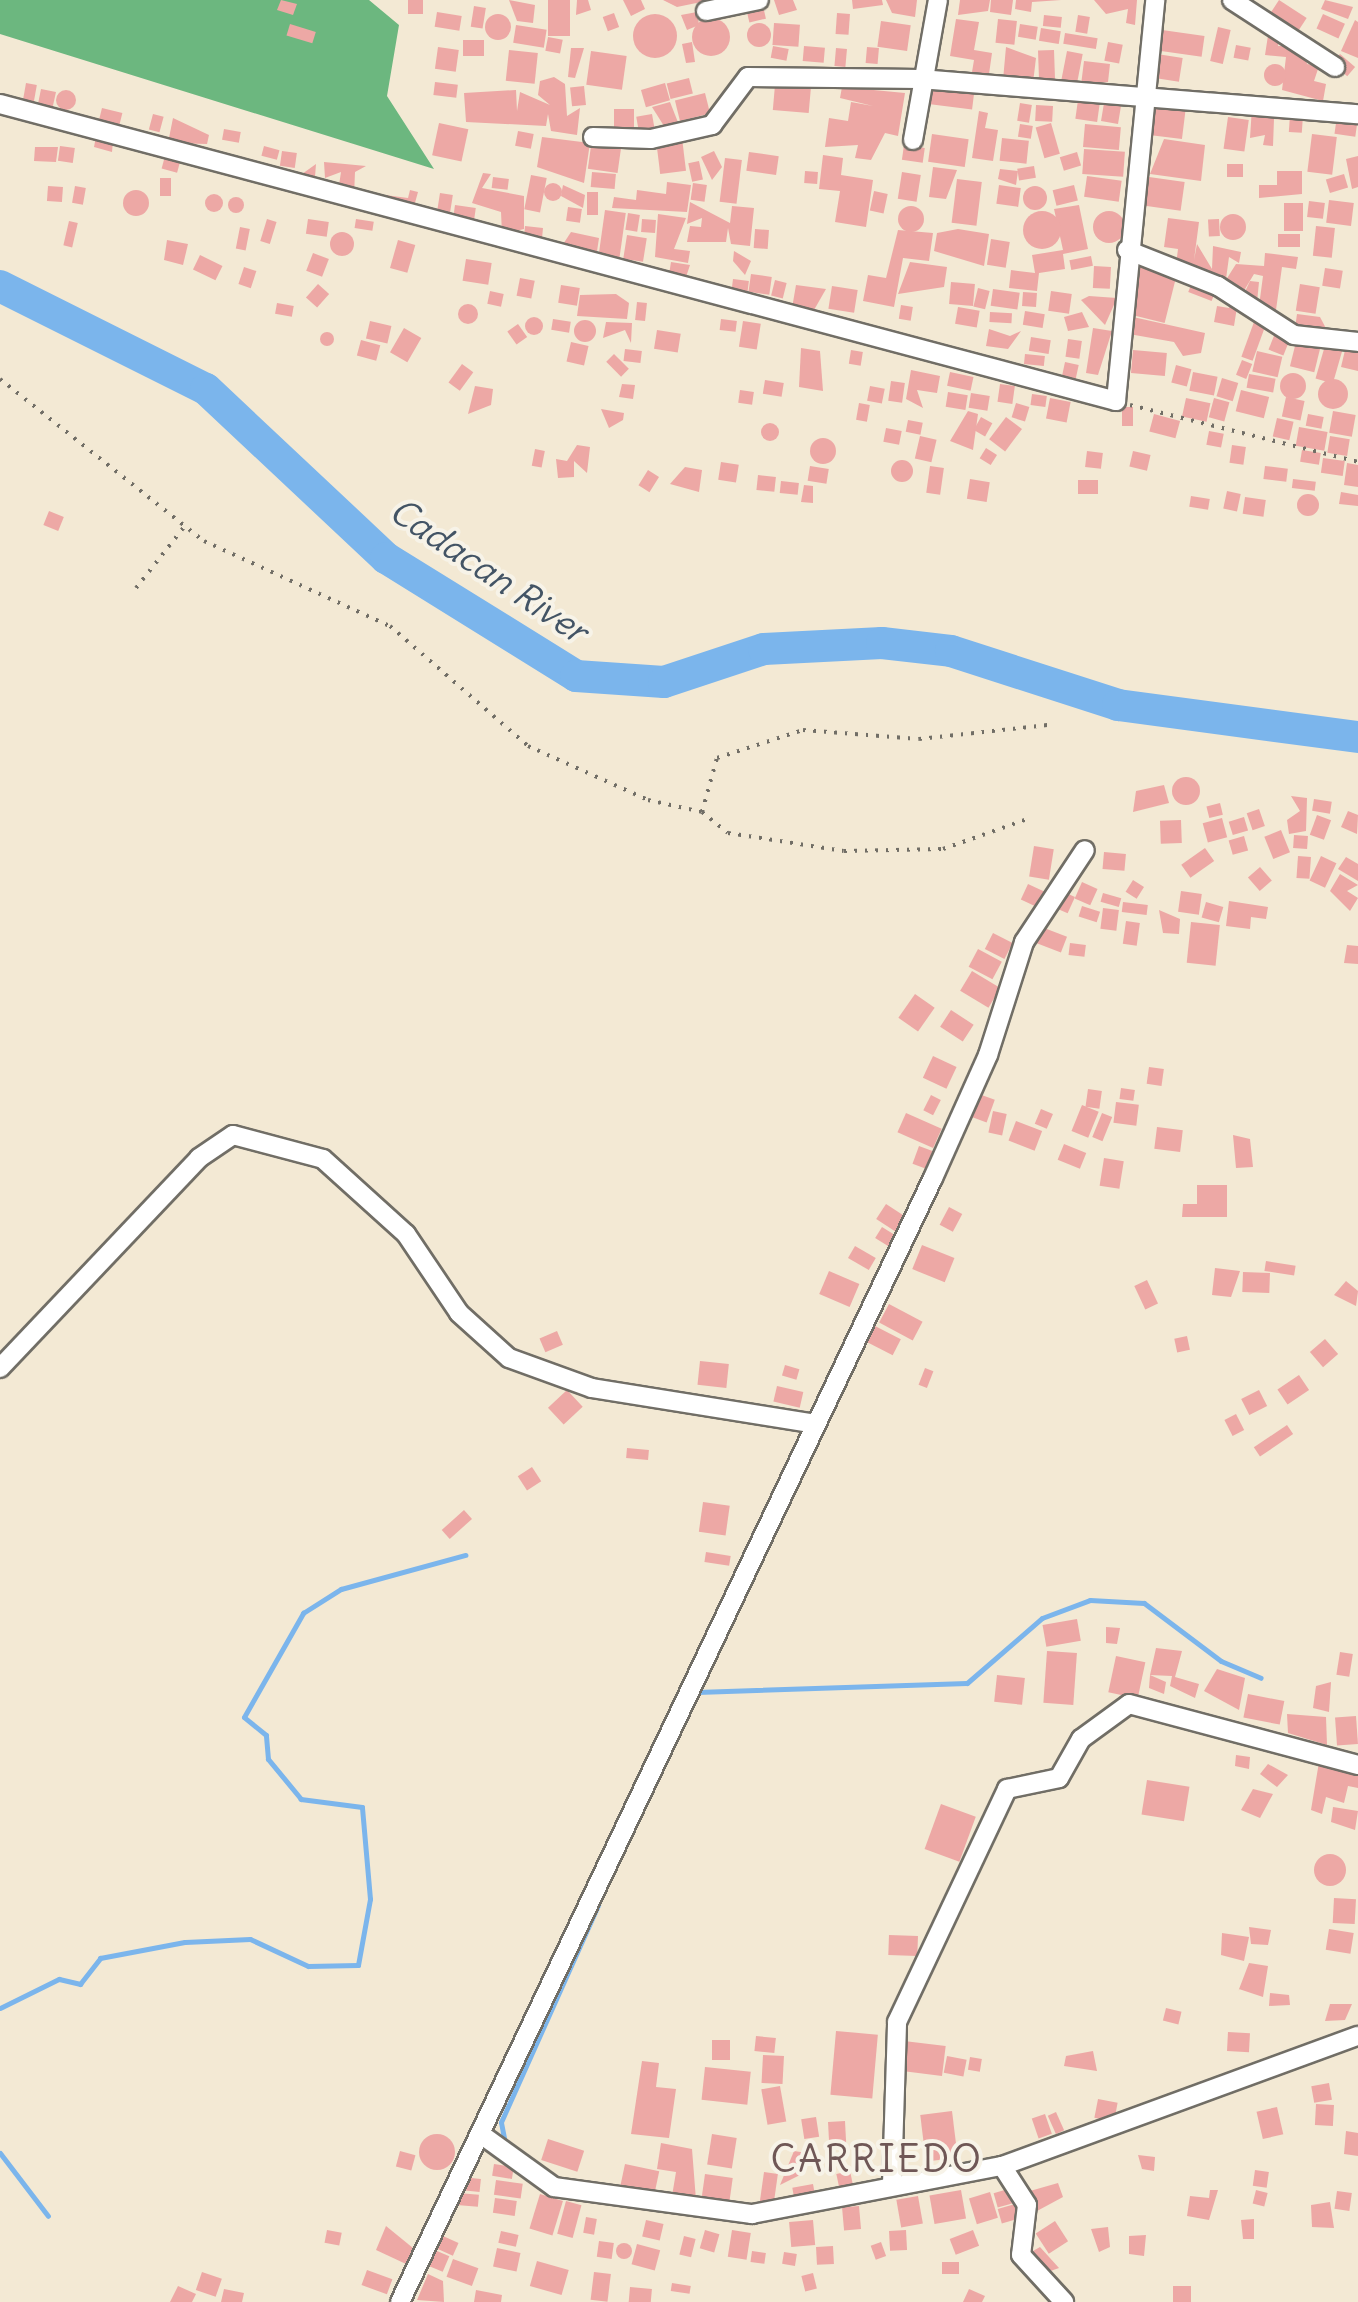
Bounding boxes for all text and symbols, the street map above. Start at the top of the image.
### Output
water label: Cadacan River [382,488,596,652]
district label: CARRIEDO [770,2136,984,2182]

